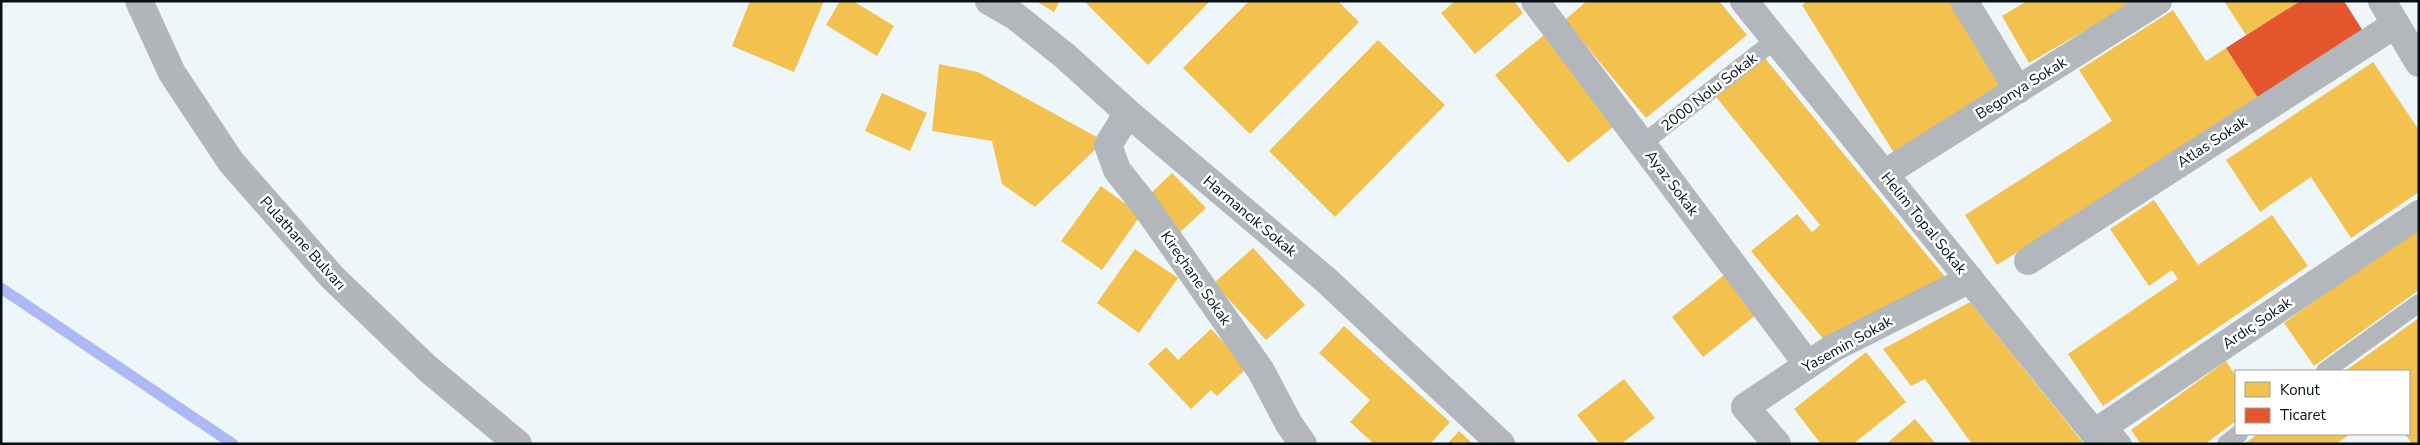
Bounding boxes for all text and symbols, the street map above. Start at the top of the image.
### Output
street label: 2000 Nolu Sokak [1657,48,1761,136]
street label: Begonya Sokak [1972,52,2071,124]
street label: Atlas Sokak [2173,112,2251,172]
street label: Ayaz Sokak [1641,146,1704,220]
street label: Helim Topal Sokak [1877,168,1972,279]
street label: Harmancık Sokak [1199,171,1301,261]
street label: Pulathane Bulvarı [256,192,350,294]
street label: Kireçhane Sokak [1156,227,1236,329]
street label: Ardıç Sokak [2218,292,2296,354]
street label: Yasemin Sokak [1798,311,1896,377]
legend [2235,370,2410,435]
text: Konut [2280,380,2320,400]
text: Ticaret [2280,405,2327,425]

